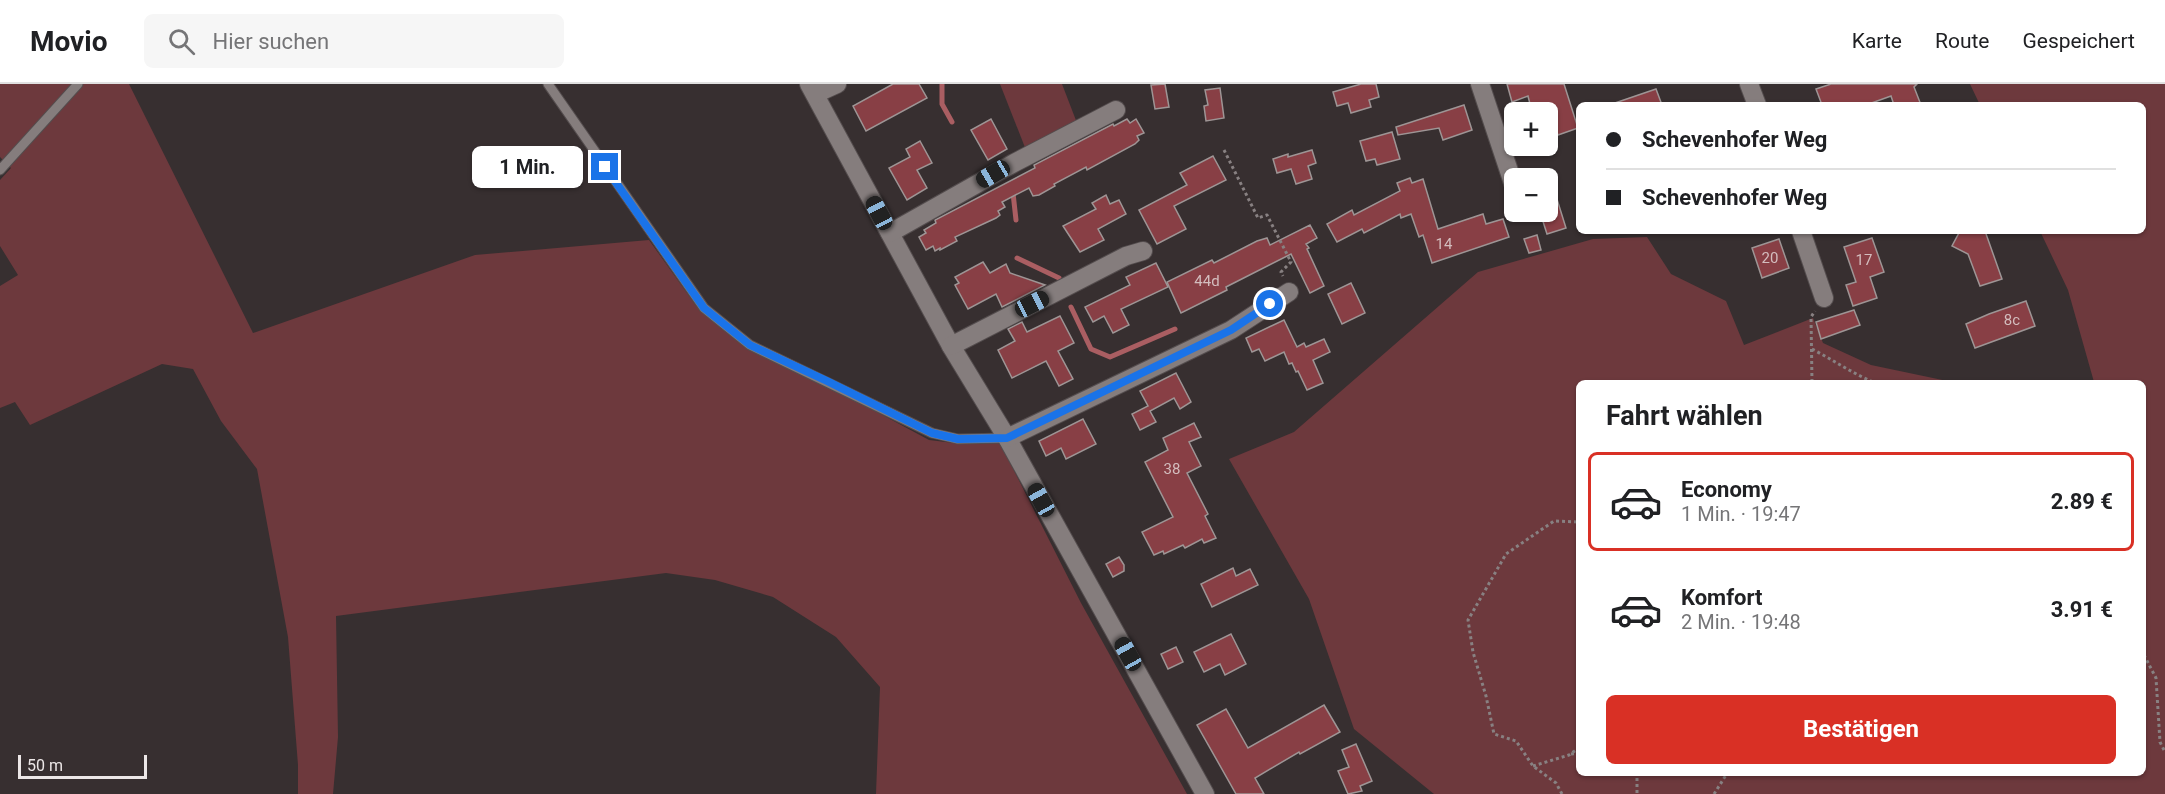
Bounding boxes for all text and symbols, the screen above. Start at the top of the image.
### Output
search box [144,14,564,68]
text: Movio [30,25,108,58]
icon: search [165,25,198,58]
text: Hier suchen [213,29,329,54]
text: Karte [1852,29,1902,53]
text: Route [1935,29,1989,53]
text: Gespeichert [2022,29,2135,53]
map controls [1504,102,1558,222]
button: + [1504,102,1558,156]
text: Schevenhofer Weg [1642,127,1827,152]
callout: 1 Min. [473,146,584,188]
route end [591,153,618,180]
text: 1 Min. [499,155,556,179]
car [973,157,1013,191]
button: − [1504,168,1558,222]
text: Schevenhofer Weg [1642,185,1827,210]
car [863,193,895,233]
house number: 14 [1436,235,1453,253]
house number: 20 [1762,249,1778,267]
house number: 17 [1856,251,1872,269]
house number: 44d [1194,272,1220,290]
car [1012,288,1052,320]
route start [1256,290,1283,317]
house number: 8c [2004,311,2020,329]
text: Fahrt wählen [1606,400,1763,432]
house number: 38 [1164,460,1180,478]
icon: car [1609,475,1663,529]
text: Economy [1681,477,1772,502]
car [1024,480,1058,520]
text: 2.89 € [2051,489,2113,514]
text: 1 Min. · 19:47 [1681,502,1801,526]
icon: car [1609,583,1663,637]
text: Komfort [1681,585,1763,610]
text: 3.91 € [2051,597,2113,622]
text: 2 Min. · 19:48 [1681,610,1801,634]
car [1111,634,1145,674]
button: Bestätigen [1606,695,2116,764]
scale bar [18,752,147,780]
text: 50 m [27,756,63,775]

